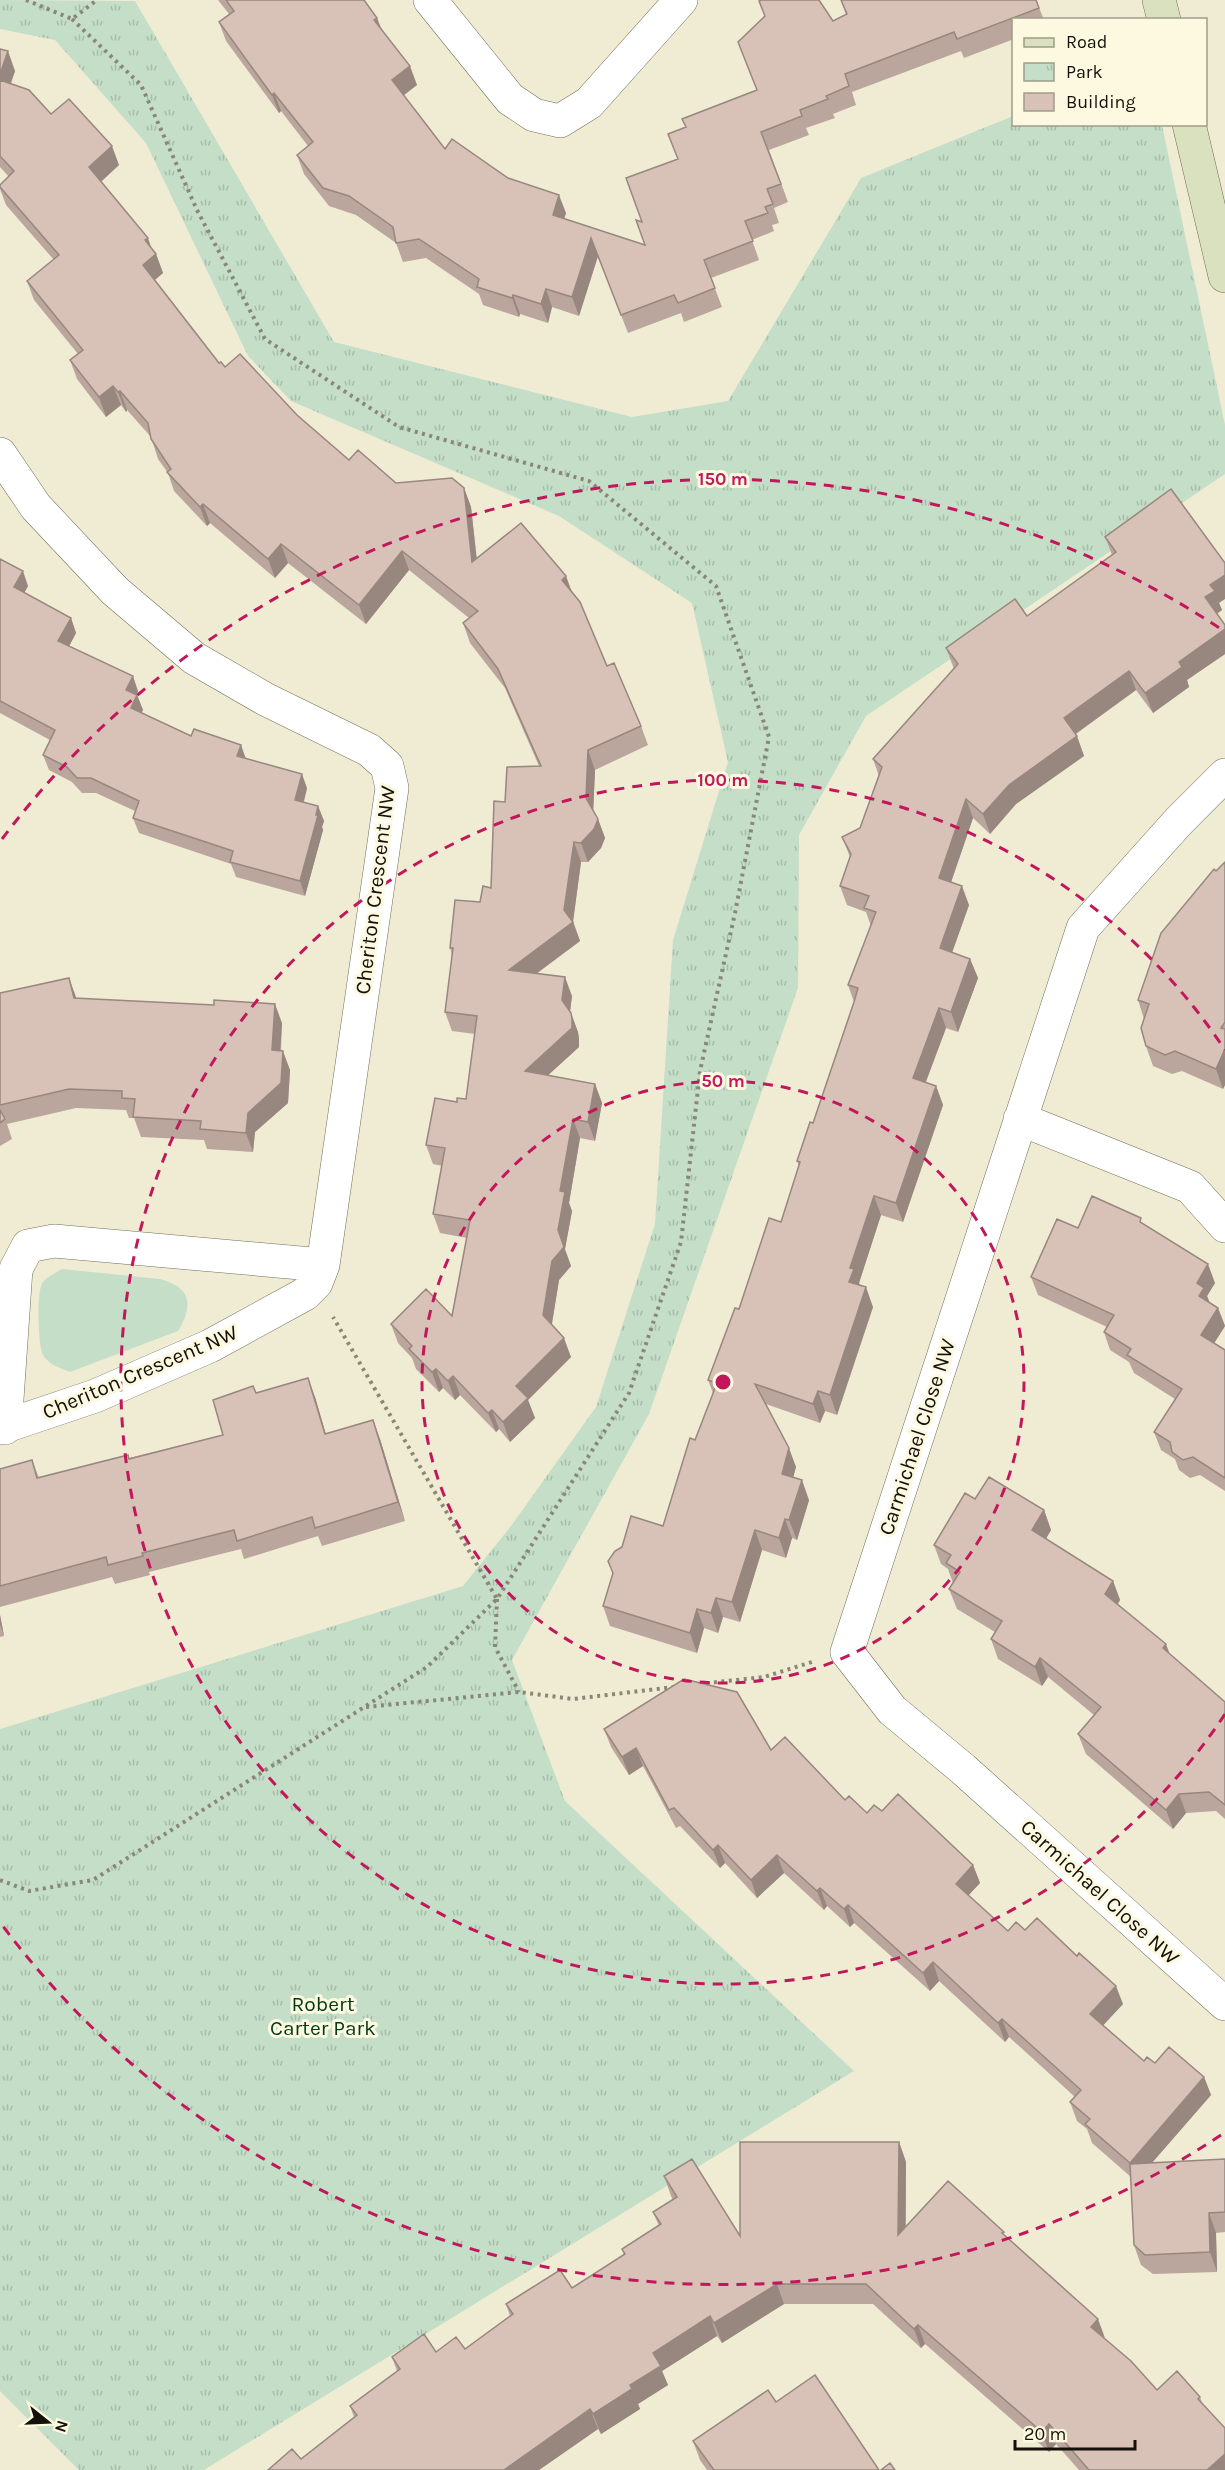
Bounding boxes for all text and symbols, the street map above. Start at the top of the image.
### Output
legend [1012,18,1207,126]
text: Road [1066,31,1107,53]
text: Park [1066,61,1103,83]
text: Building [1066,91,1136,113]
text: 150 m [698,468,748,490]
text: 100 m [698,769,748,791]
street label: Cheriton Crescent NW [350,784,400,996]
text: 50 m [701,1070,745,1092]
street label: Cheriton Crescent NW [39,1320,241,1424]
street label: Carmichael Close NW [874,1336,960,1538]
centre of rings [713,1372,733,1392]
street label: Carmichael Close NW [1016,1815,1184,1970]
park label: Robert Carter Park [270,1992,376,2040]
north arrow [18,2392,78,2452]
scale bar [1015,2413,1135,2451]
text: N [51,2418,73,2435]
text: 20 m [1024,2423,1066,2445]

